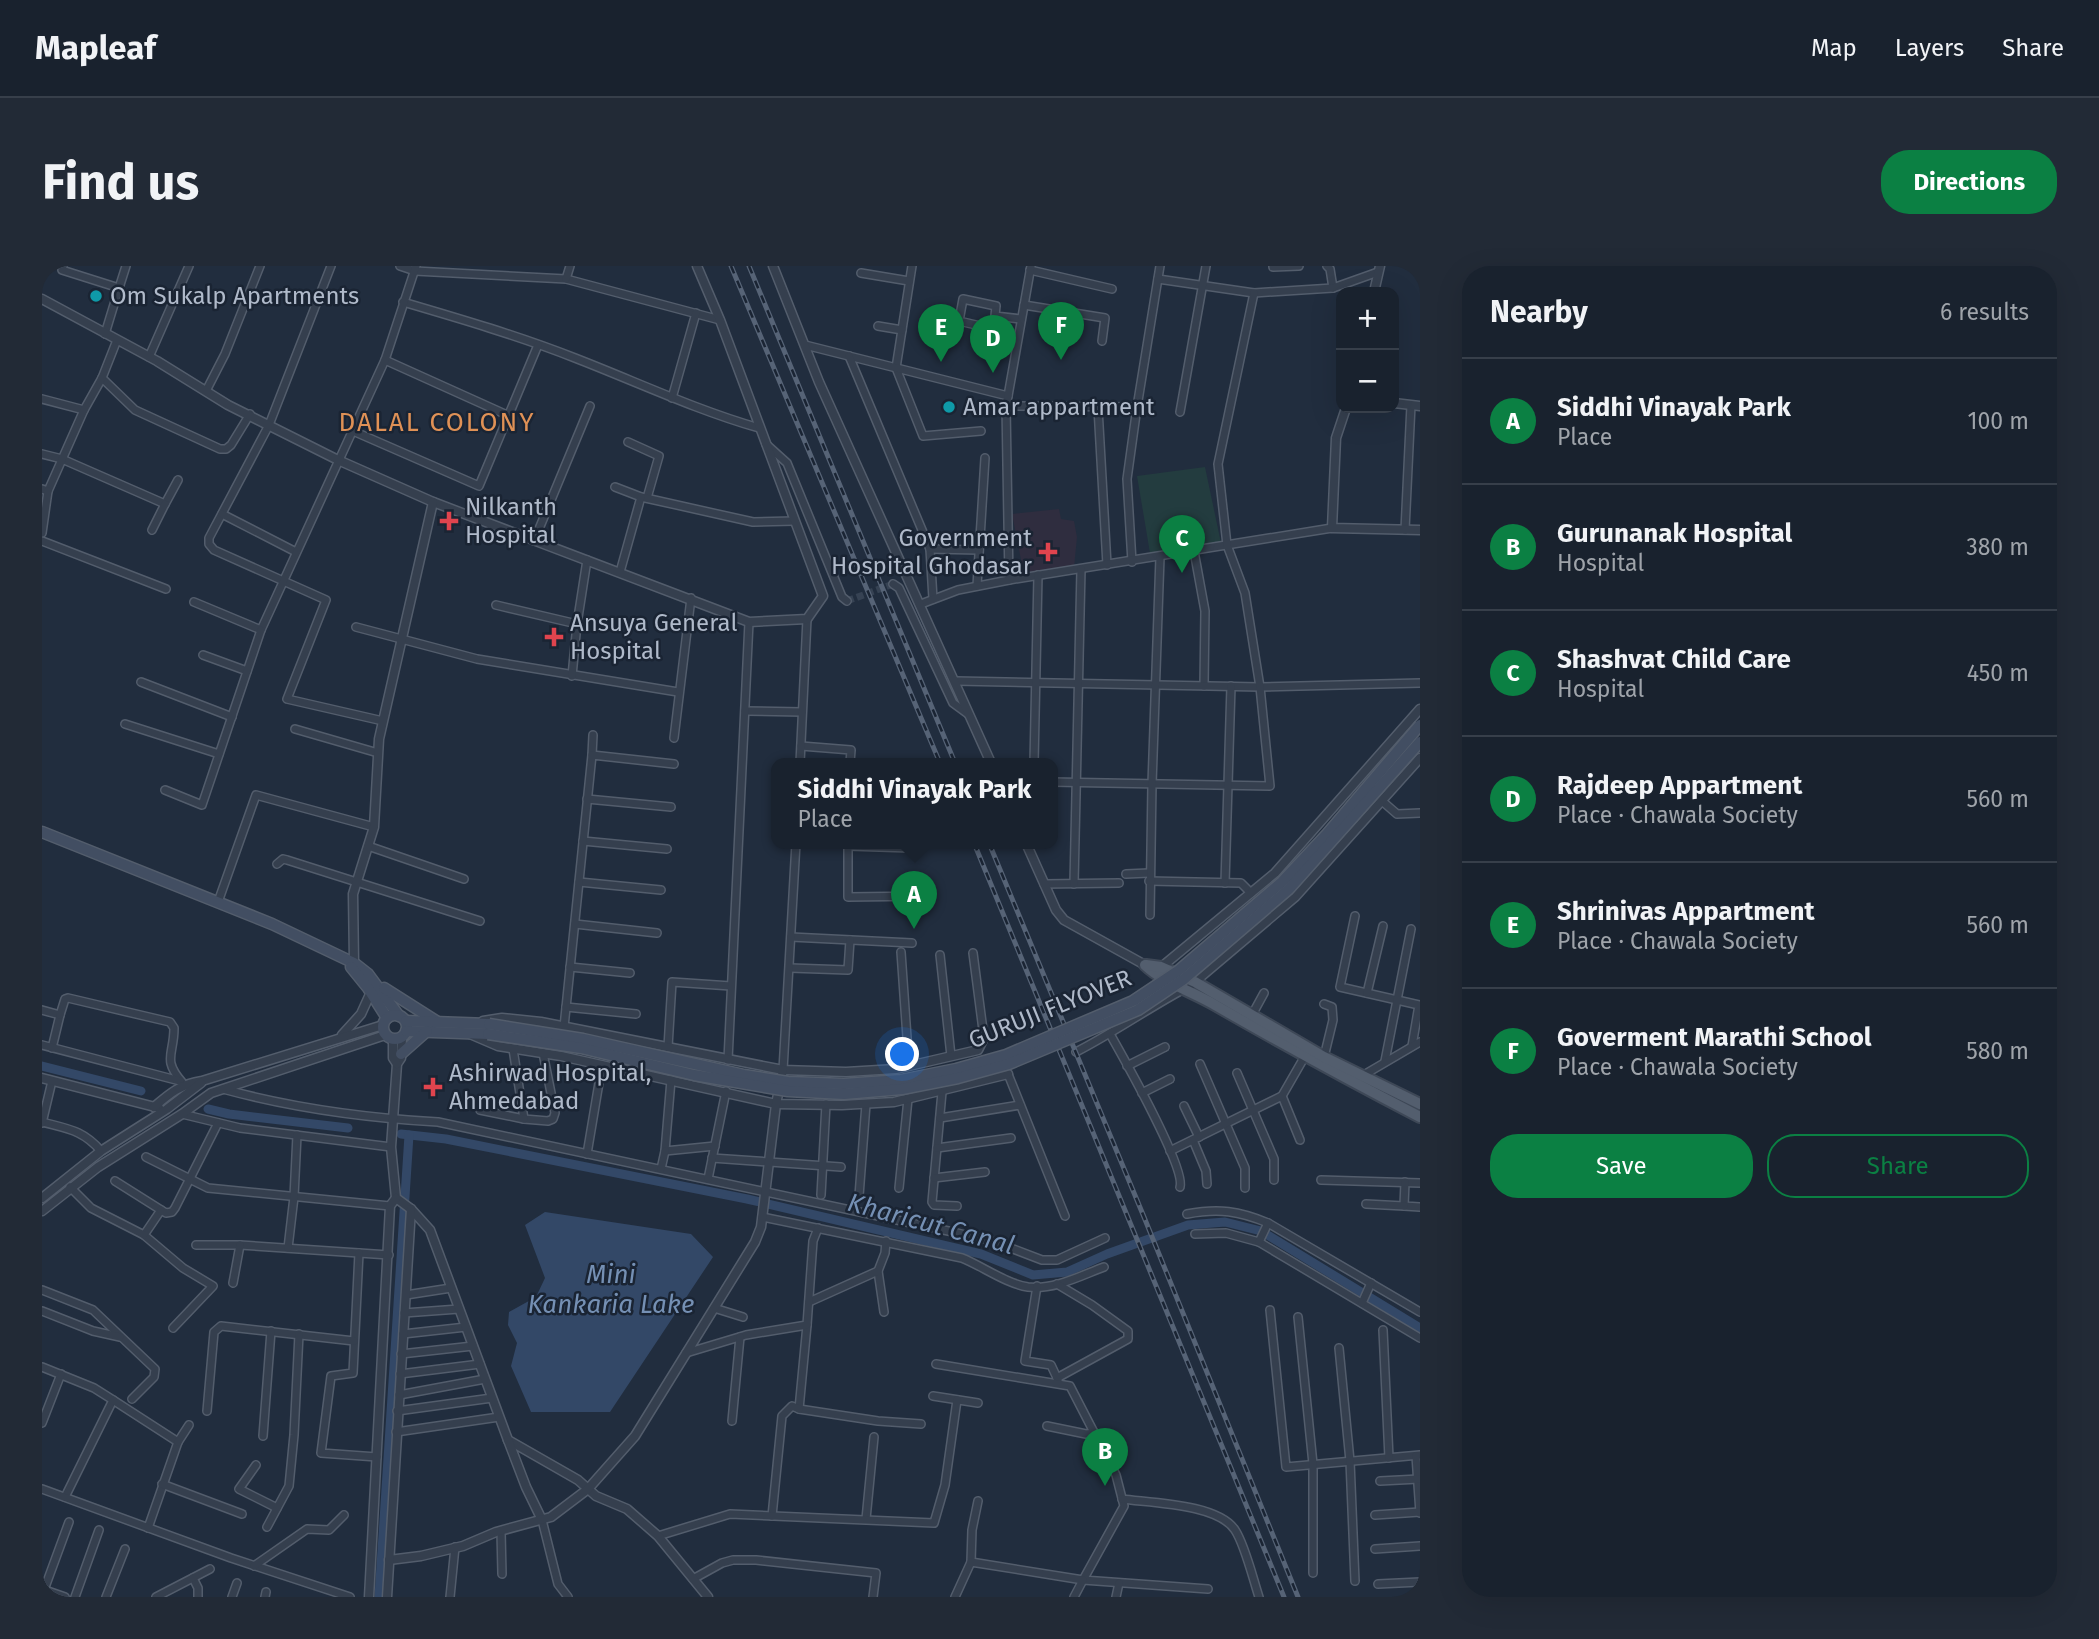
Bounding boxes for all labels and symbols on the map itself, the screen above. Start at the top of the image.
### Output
place label: Om Sukalp Apartments [110,282,359,310]
marker: Om Sukalp Apartments [88,288,104,304]
pin: F [1038,302,1084,360]
pin: E [918,304,964,362]
pin: D [970,315,1016,373]
place label: Amar appartment [963,393,1155,421]
marker: Amar appartment [941,399,957,415]
district label: DALAL COLONY [339,407,535,438]
place label: Nilkanth Hospital [465,493,557,549]
marker: Nilkanth Hospital [439,511,459,531]
pin: C [1159,515,1205,573]
place label: Government Hospital Ghodasar [831,524,1033,580]
marker: Government Hospital Ghodasar [1038,542,1058,562]
place label: Ansuya General Hospital [570,609,737,665]
marker: Ansuya General Hospital [544,627,564,647]
pin: A [891,871,937,929]
street label: GURUJI FLYOVER [964,964,1136,1054]
your location [885,1037,919,1071]
place label: Ashirwad Hospital, Ahmedabad [449,1059,652,1115]
marker: Ashirwad Hospital, Ahmedabad [423,1077,443,1097]
water label: Kharicut Canal [844,1187,1018,1261]
water label: Mini Kankaria Lake [528,1259,694,1320]
pin: B [1082,1428,1128,1486]

